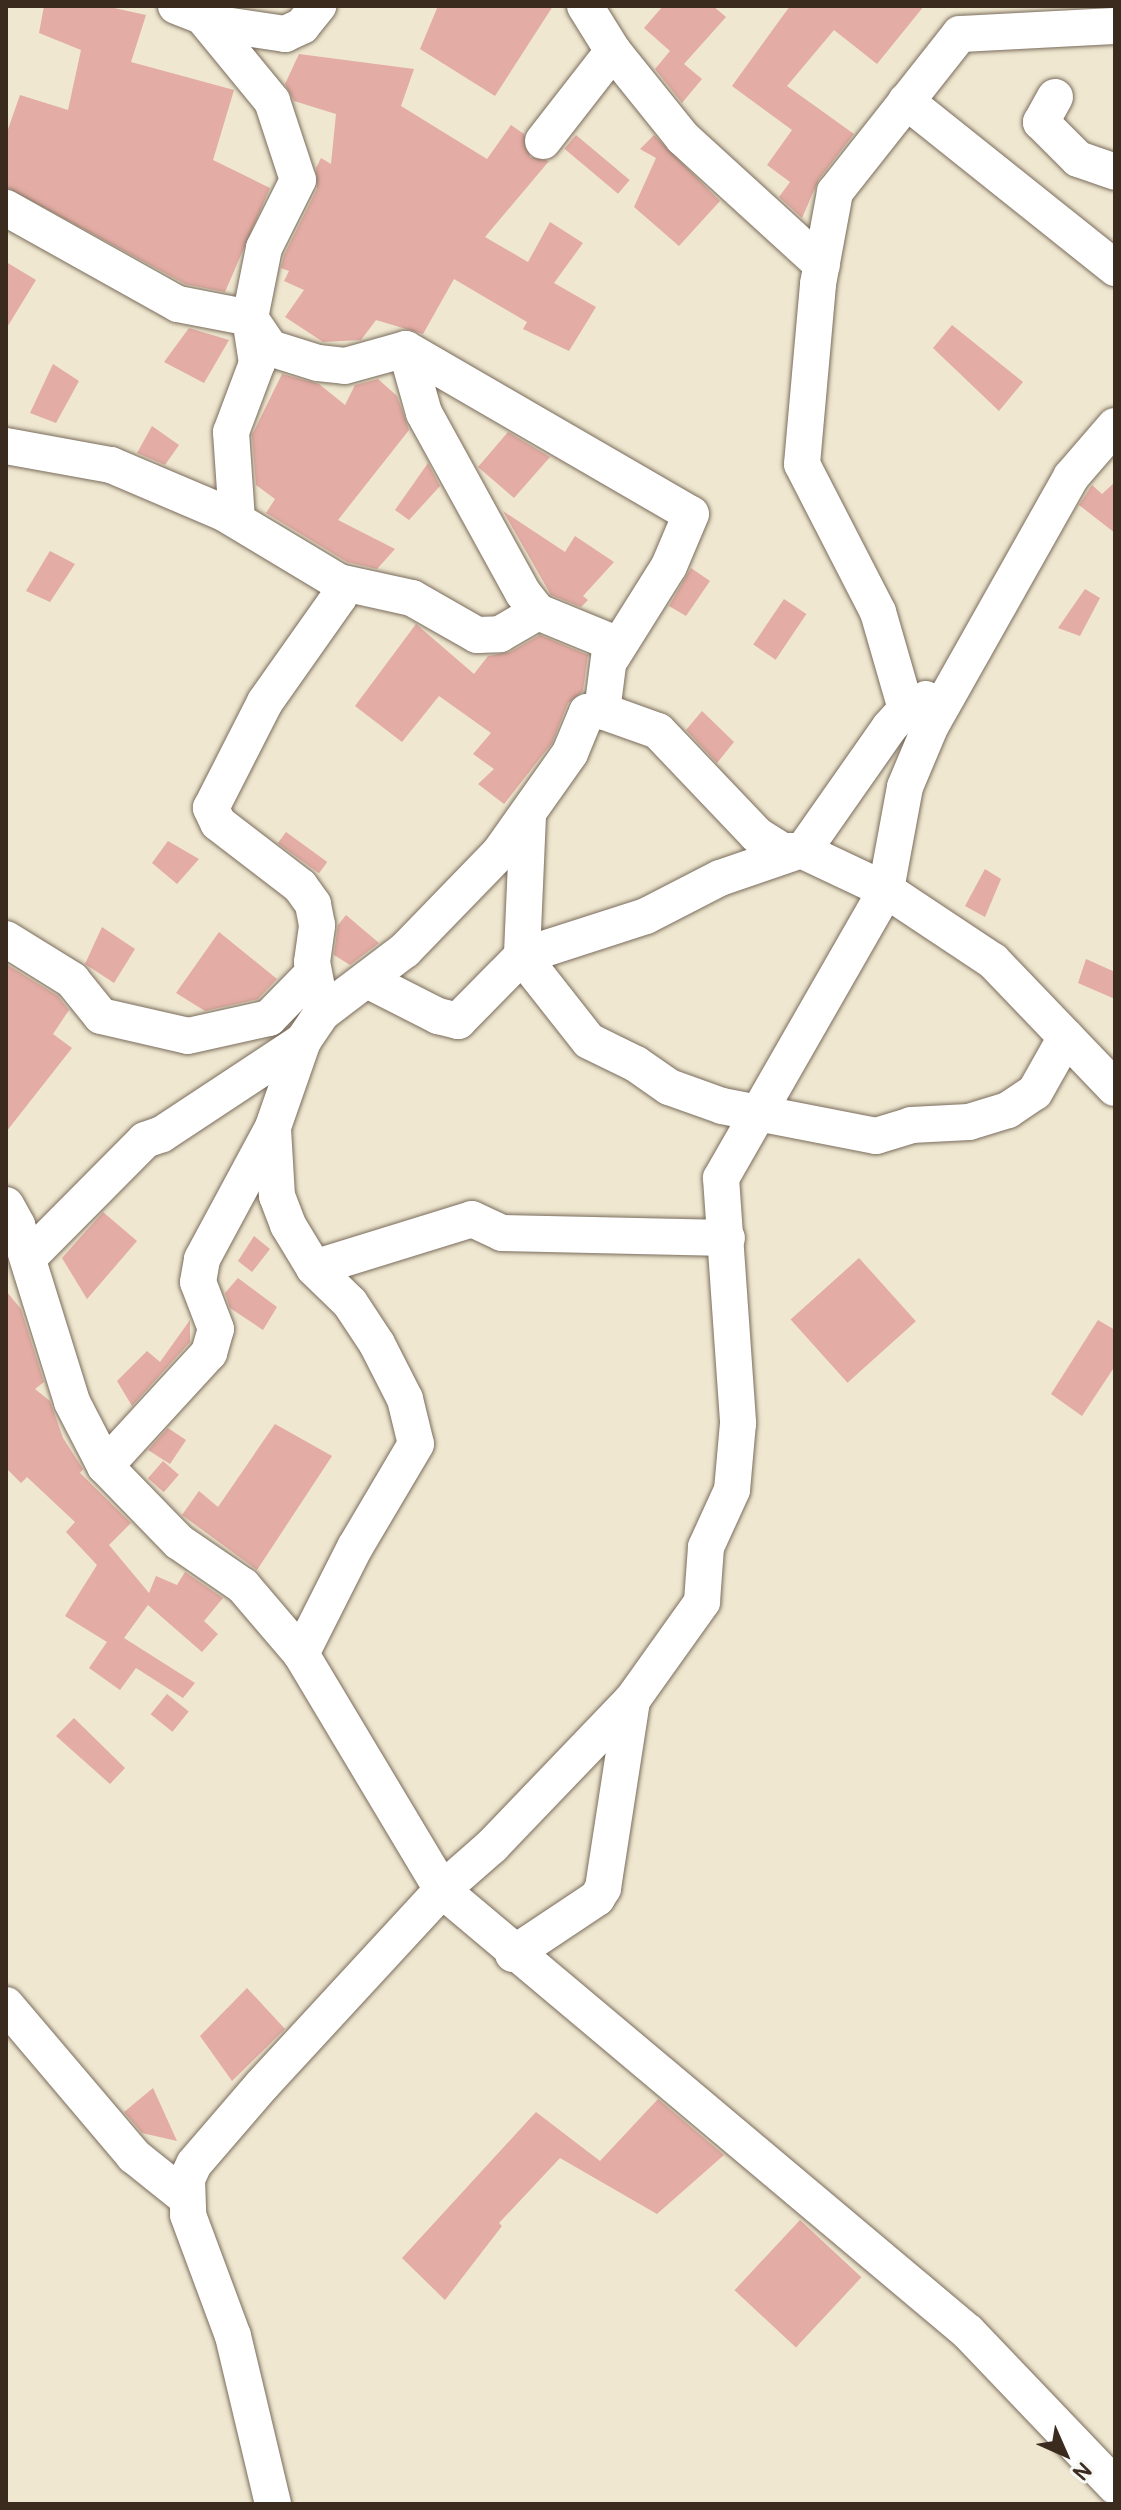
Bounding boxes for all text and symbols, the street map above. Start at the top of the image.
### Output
north arrow [1025,2414,1105,2494]
text: N [1067,2456,1097,2486]

